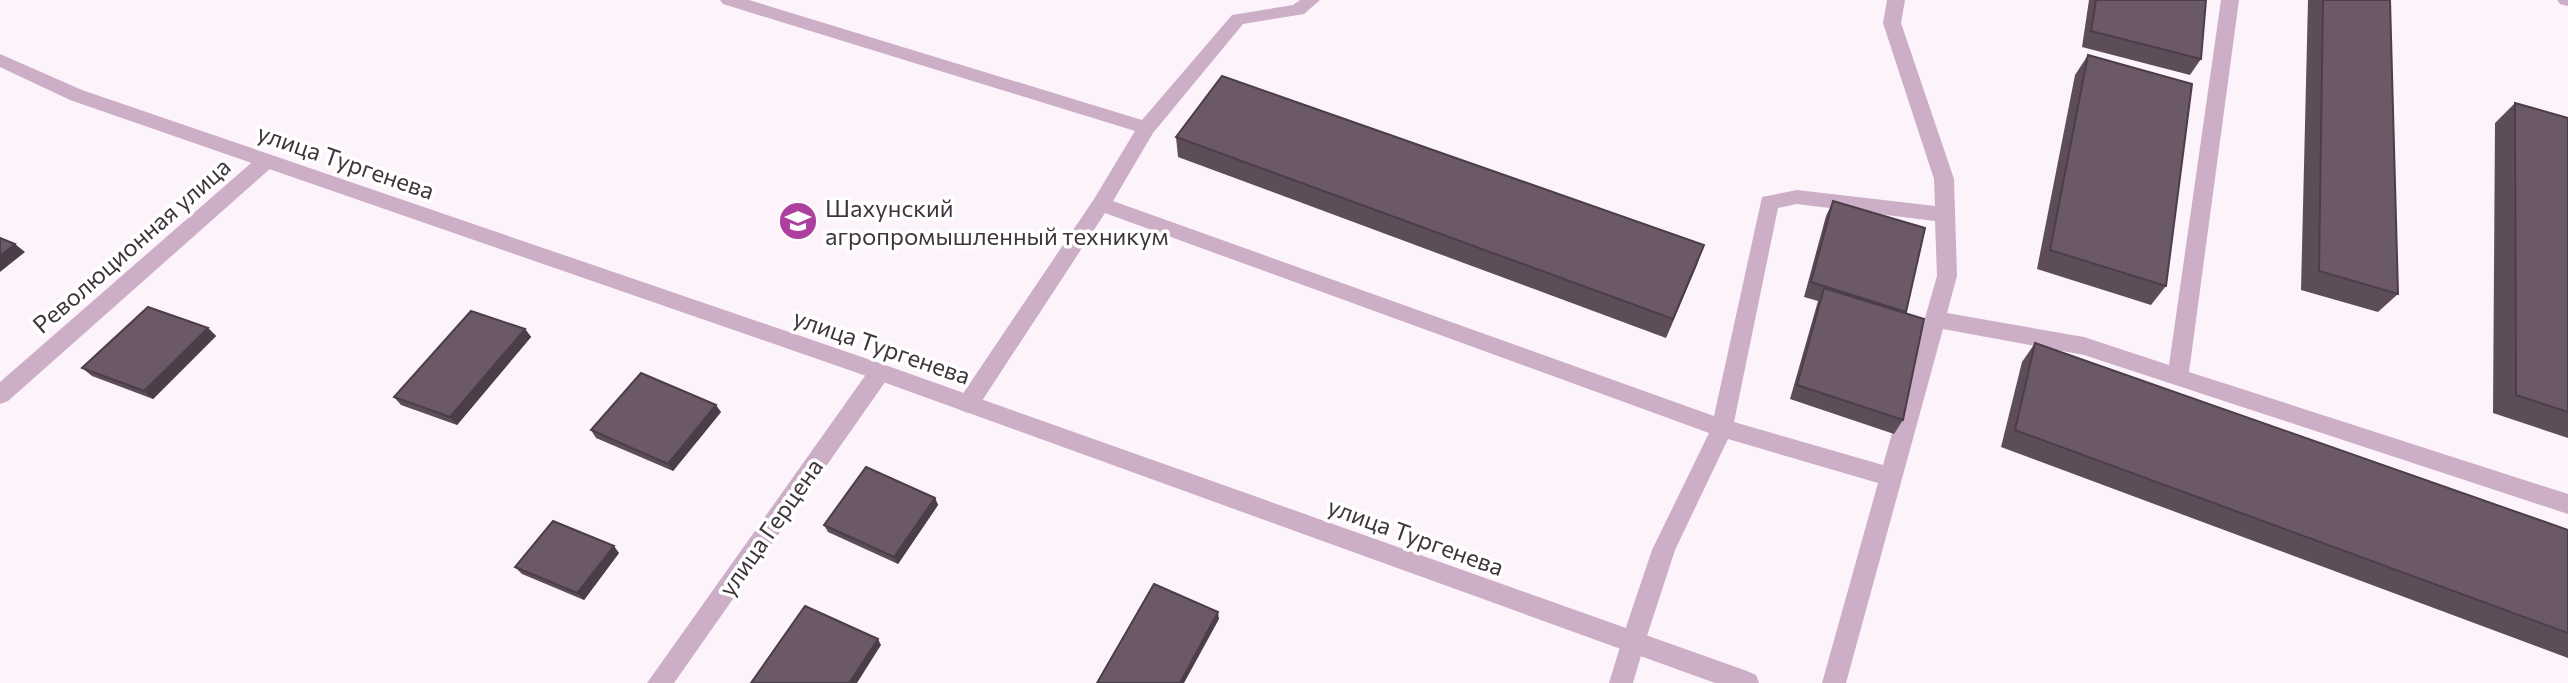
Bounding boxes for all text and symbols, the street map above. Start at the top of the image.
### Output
street label: улица Тургенева [254,117,438,205]
street label: Революционная улица [26,151,236,339]
place label: Шахунский агропромышленный техникум [825,193,1169,250]
school or university icon: Шахунский агропромышленный техникум [777,200,819,242]
street label: улица Тургенева [790,302,974,390]
street label: улица Герцена [712,453,828,601]
street label: улица Тургенева [1324,491,1508,581]

